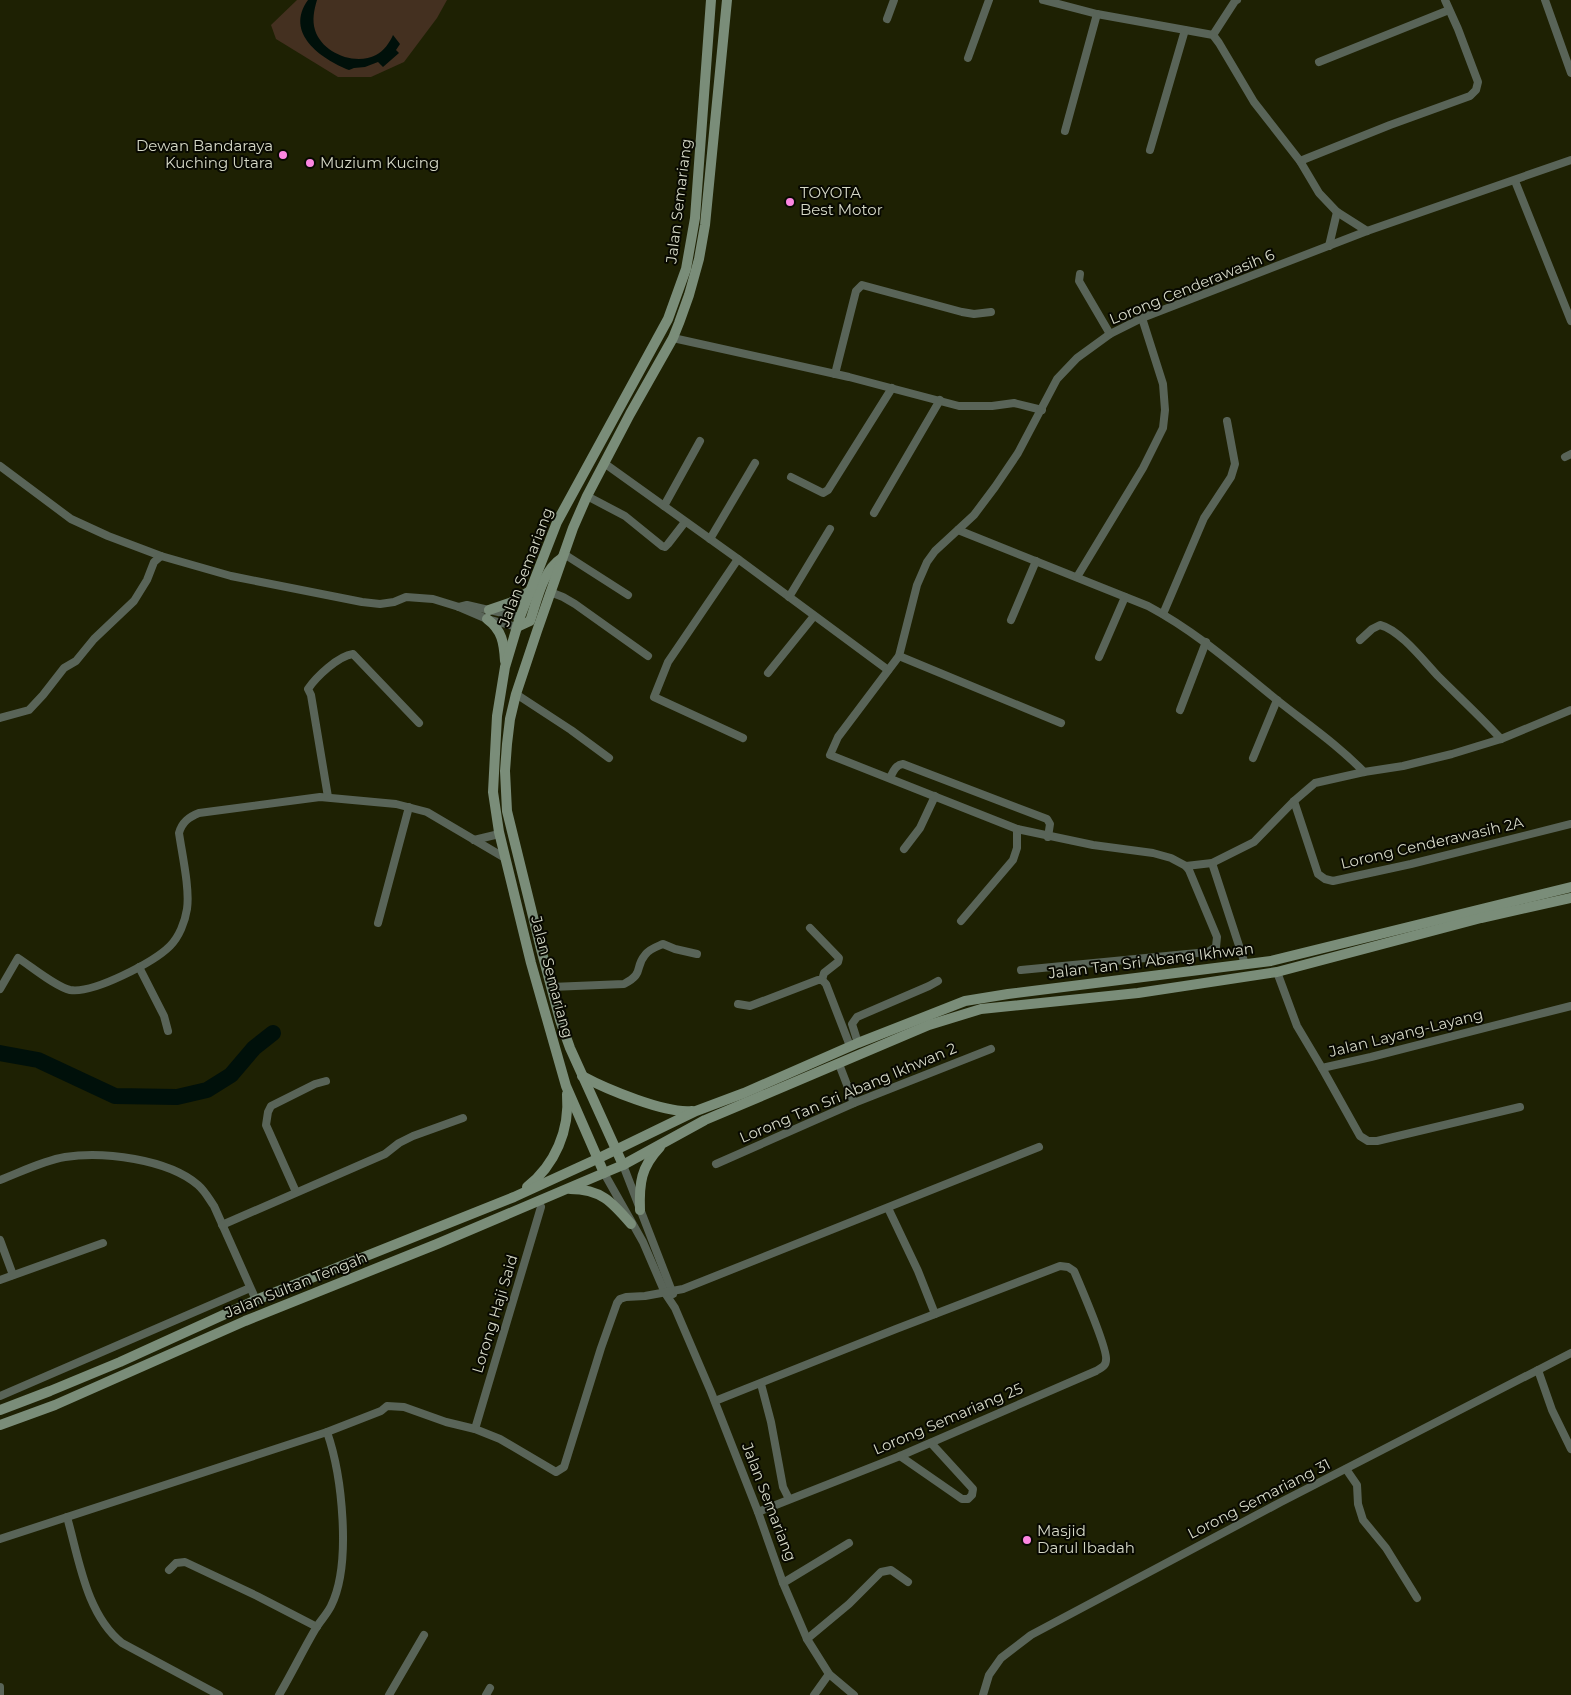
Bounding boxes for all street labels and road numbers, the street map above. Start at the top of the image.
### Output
street label: Jalan Semariang [661,137,696,265]
street label: Lorong Cenderawasih 6 [1106,245,1277,328]
street label: Jalan Semariang [494,505,557,630]
street label: Lorong Cenderawasih 2A [1339,812,1525,873]
street label: Jalan Semariang [527,913,578,1040]
street label: Jalan Tan Sri Abang Ikhwan [1046,938,1255,983]
street label: Jalan Layang-Layang [1326,1004,1485,1061]
street label: Lorong Tan Sri Abang Ikhwan 2 [736,1038,959,1147]
street label: Jalan Sultan Tengah [221,1247,370,1322]
street label: Lorong Haji Said [467,1252,522,1375]
street label: Lorong Semariang 25 [870,1378,1026,1459]
street label: Jalan Semariang [738,1439,801,1564]
street label: Lorong Semariang 31 [1184,1454,1333,1543]

